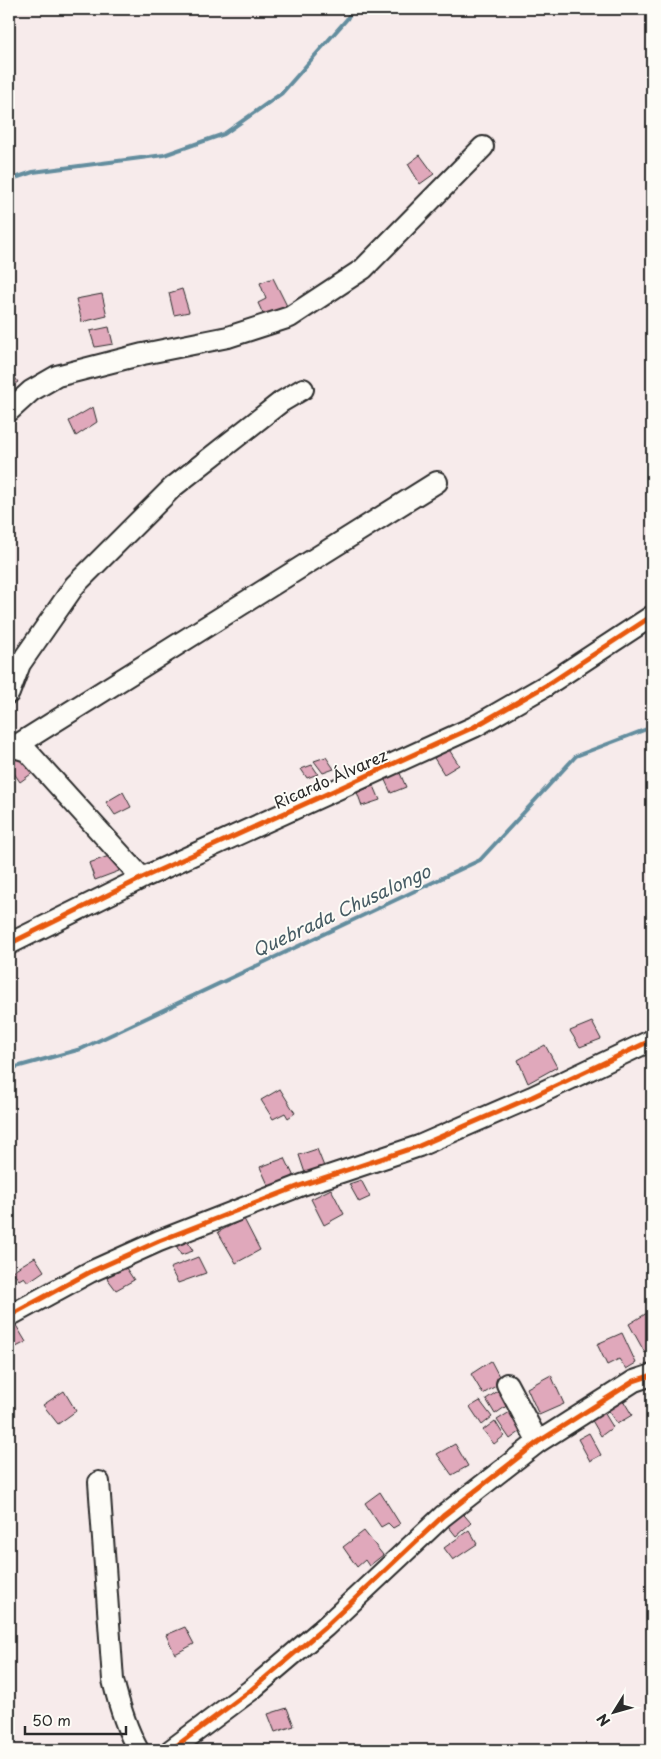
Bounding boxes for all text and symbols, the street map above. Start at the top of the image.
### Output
street label: Ricardo Álvarez [270,742,391,814]
water label: Quebrada Chusalongo [247,856,435,963]
north arrow [588,1686,638,1736]
scale bar [25,1704,126,1736]
text: 50 m [32,1708,71,1731]
text: N [591,1709,615,1731]

